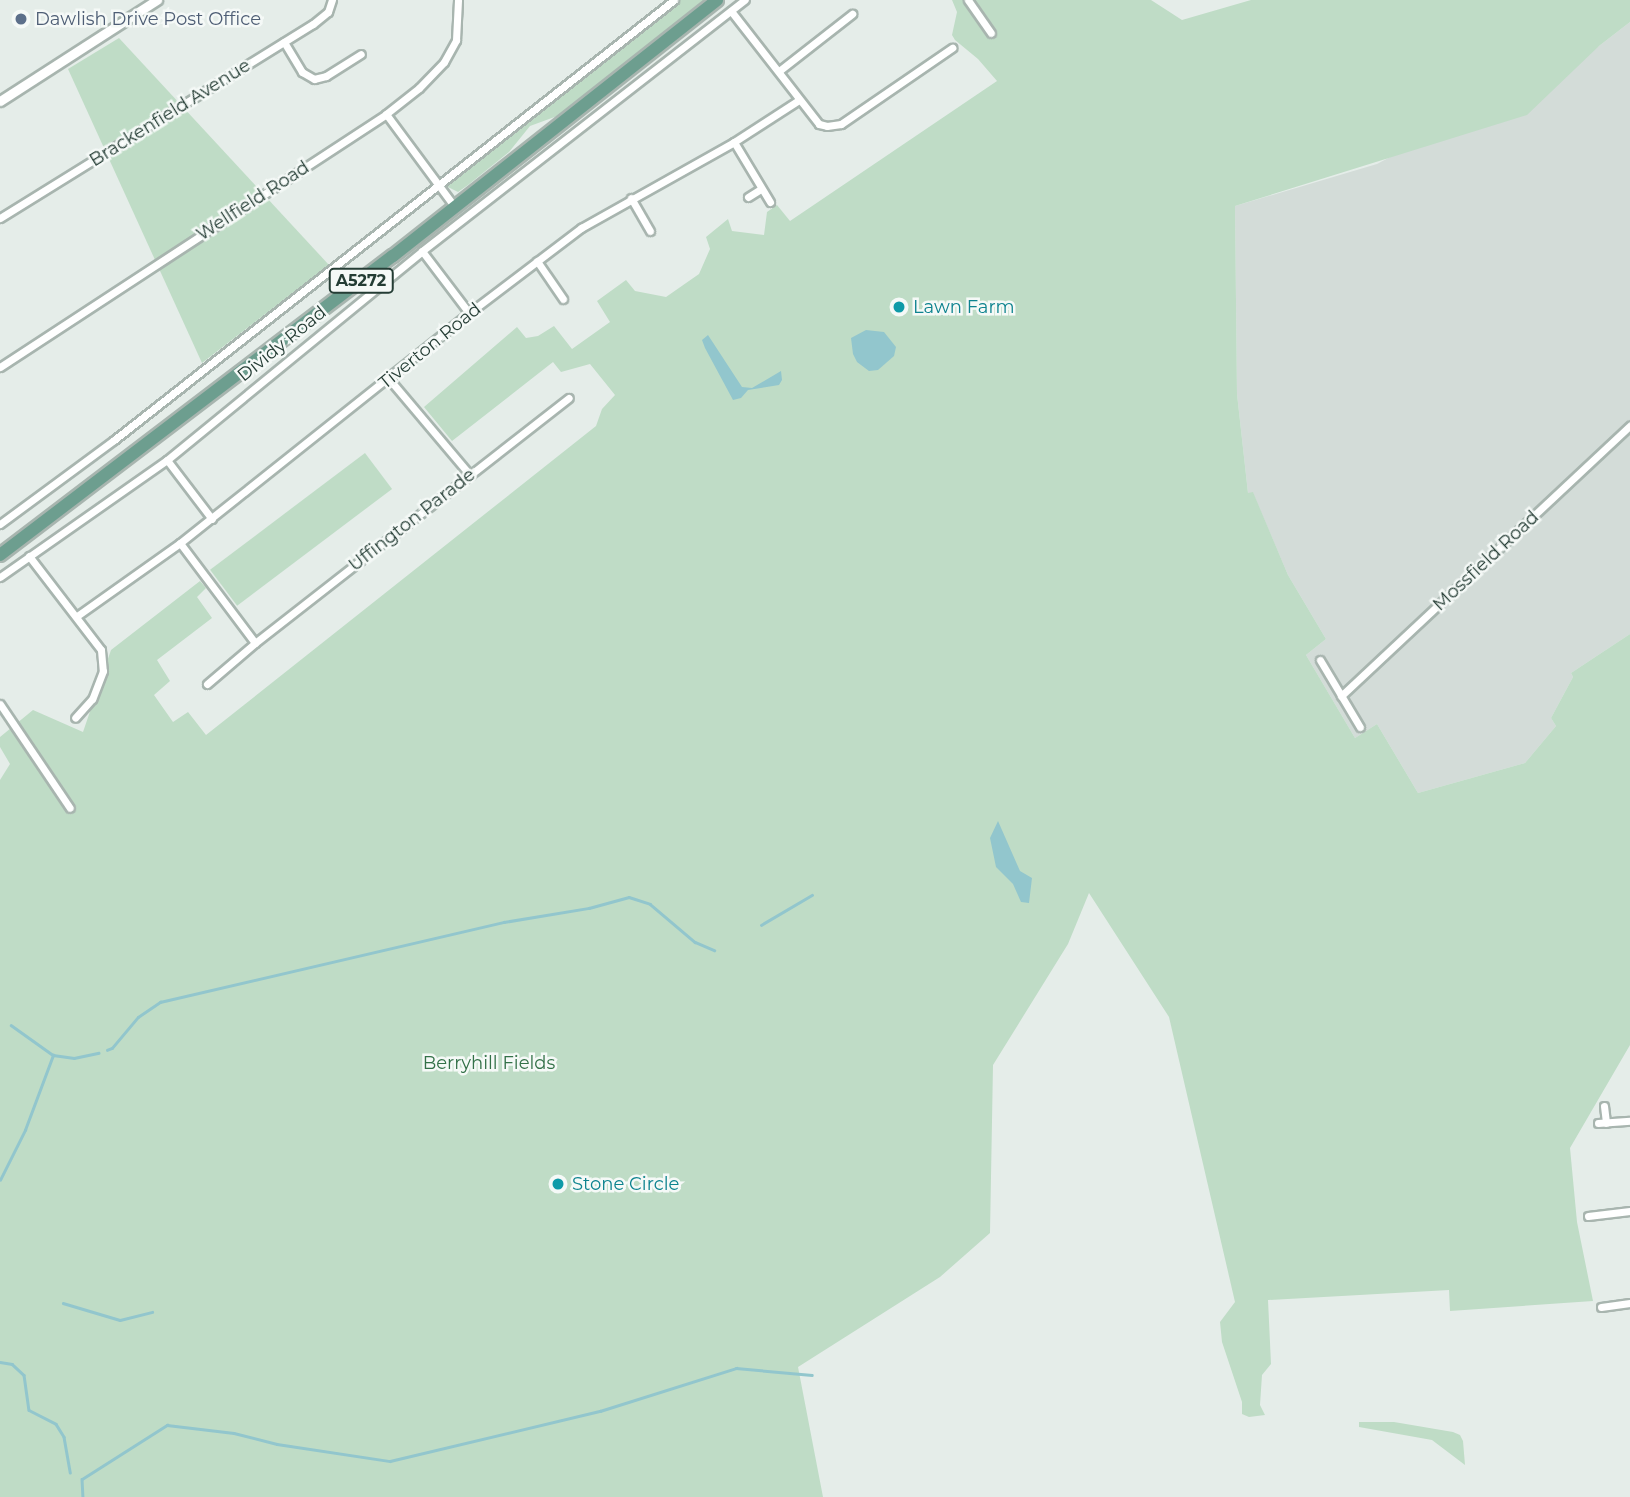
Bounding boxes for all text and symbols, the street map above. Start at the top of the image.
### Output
place label: Dawlish Drive Post Office [35,8,261,30]
marker: Dawlish Drive Post Office [13,11,29,27]
street label: Brackenfield Avenue [86,55,254,171]
street label: Wellfield Road [193,157,313,245]
road number: A5272 [328,268,394,294]
place label: Lawn Farm [913,296,1015,318]
street label: Tiverton Road [375,298,485,394]
marker: Lawn Farm [891,299,907,315]
street label: Dividy Road [233,302,331,386]
street label: Uffington Parade [345,464,479,576]
street label: Mossfield Road [1429,506,1543,616]
park label: Berryhill Fields [423,1052,555,1074]
place label: Stone Circle [572,1173,679,1195]
marker: Stone Circle [550,1176,566,1192]

